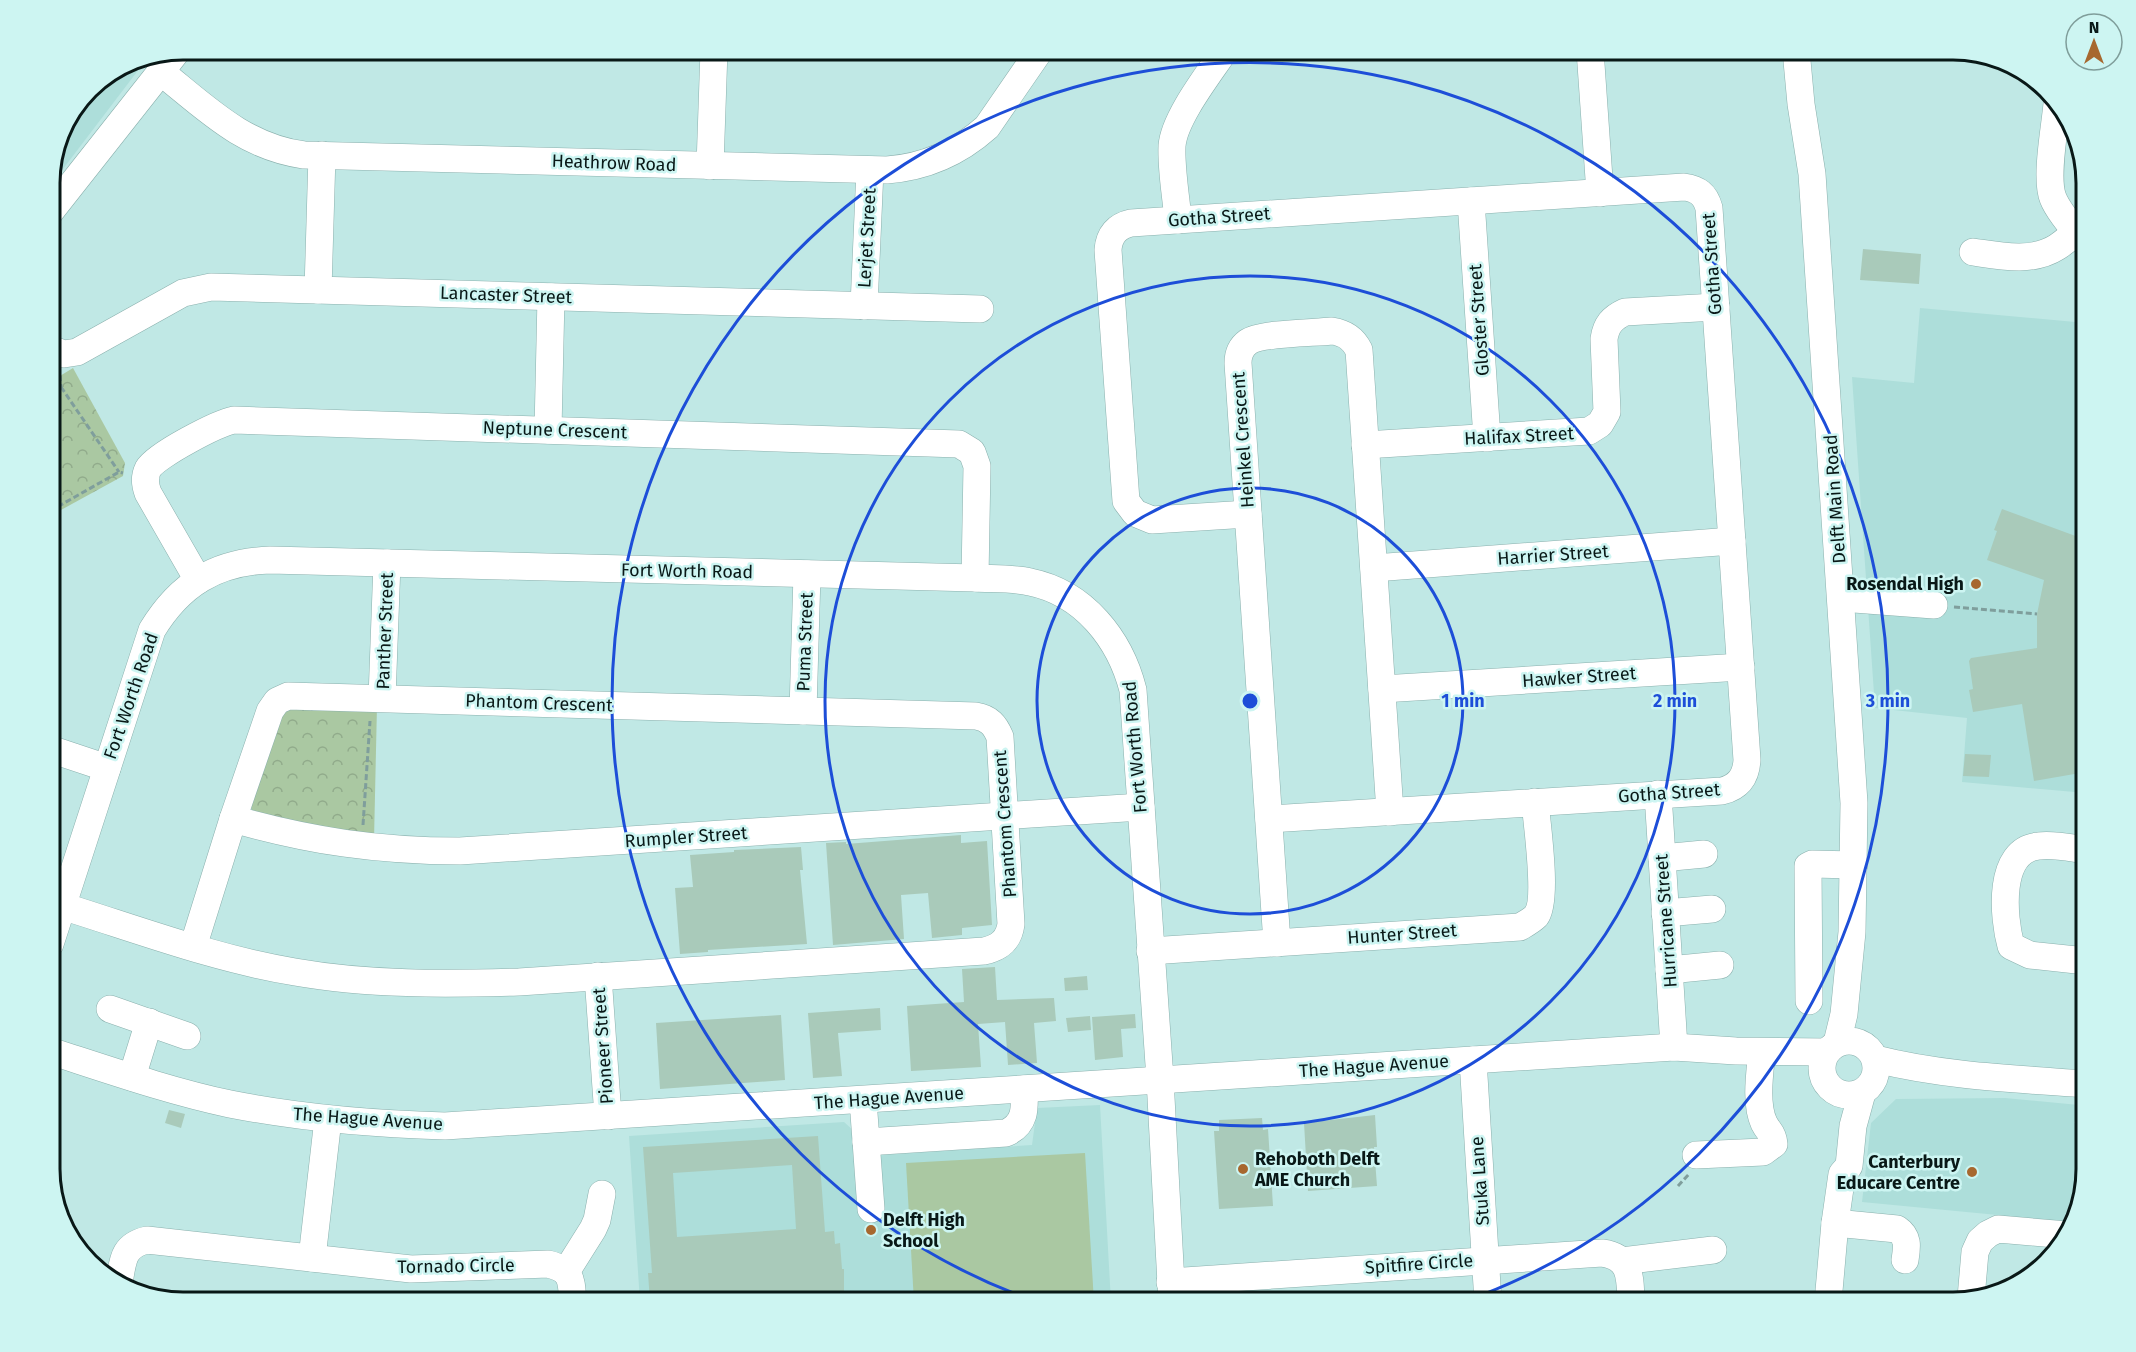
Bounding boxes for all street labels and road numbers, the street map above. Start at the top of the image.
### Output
street label: Heathrow Road [551,150,677,176]
street label: Lerjet Street [853,187,881,289]
street label: Gotha Street [1167,202,1271,232]
street label: Gotha Street [1697,212,1727,316]
street label: Gloster Street [1464,263,1494,377]
street label: Lancaster Street [440,282,573,308]
street label: Heinkel Crescent [1227,371,1259,509]
street label: Neptune Crescent [482,416,628,444]
street label: Halifax Street [1464,422,1575,450]
street label: Delft Main Road [1820,434,1850,564]
street label: Harrier Street [1497,540,1610,570]
street label: Fort Worth Road [621,559,753,583]
street label: Panther Street [372,572,398,690]
street label: Puma Street [792,592,818,692]
street label: Fort Worth Road [99,630,163,762]
street label: Hawker Street [1521,662,1637,692]
street label: Fort Worth Road [1118,680,1152,814]
street label: Phantom Crescent [465,689,614,717]
street label: Phantom Crescent [989,749,1021,898]
street label: Gotha Street [1617,778,1721,808]
street label: Rumpler Street [624,822,749,852]
street label: Hurricane Street [1650,853,1682,989]
street label: Hunter Street [1346,919,1458,949]
street label: Pioneer Street [588,986,618,1105]
street label: The Hague Avenue [1298,1050,1450,1082]
street label: The Hague Avenue [813,1082,965,1114]
street label: The Hague Avenue [292,1103,444,1135]
street label: Stuka Lane [1466,1136,1494,1226]
street label: Spitfire Circle [1364,1249,1474,1279]
street label: Tornado Circle [397,1254,515,1278]

